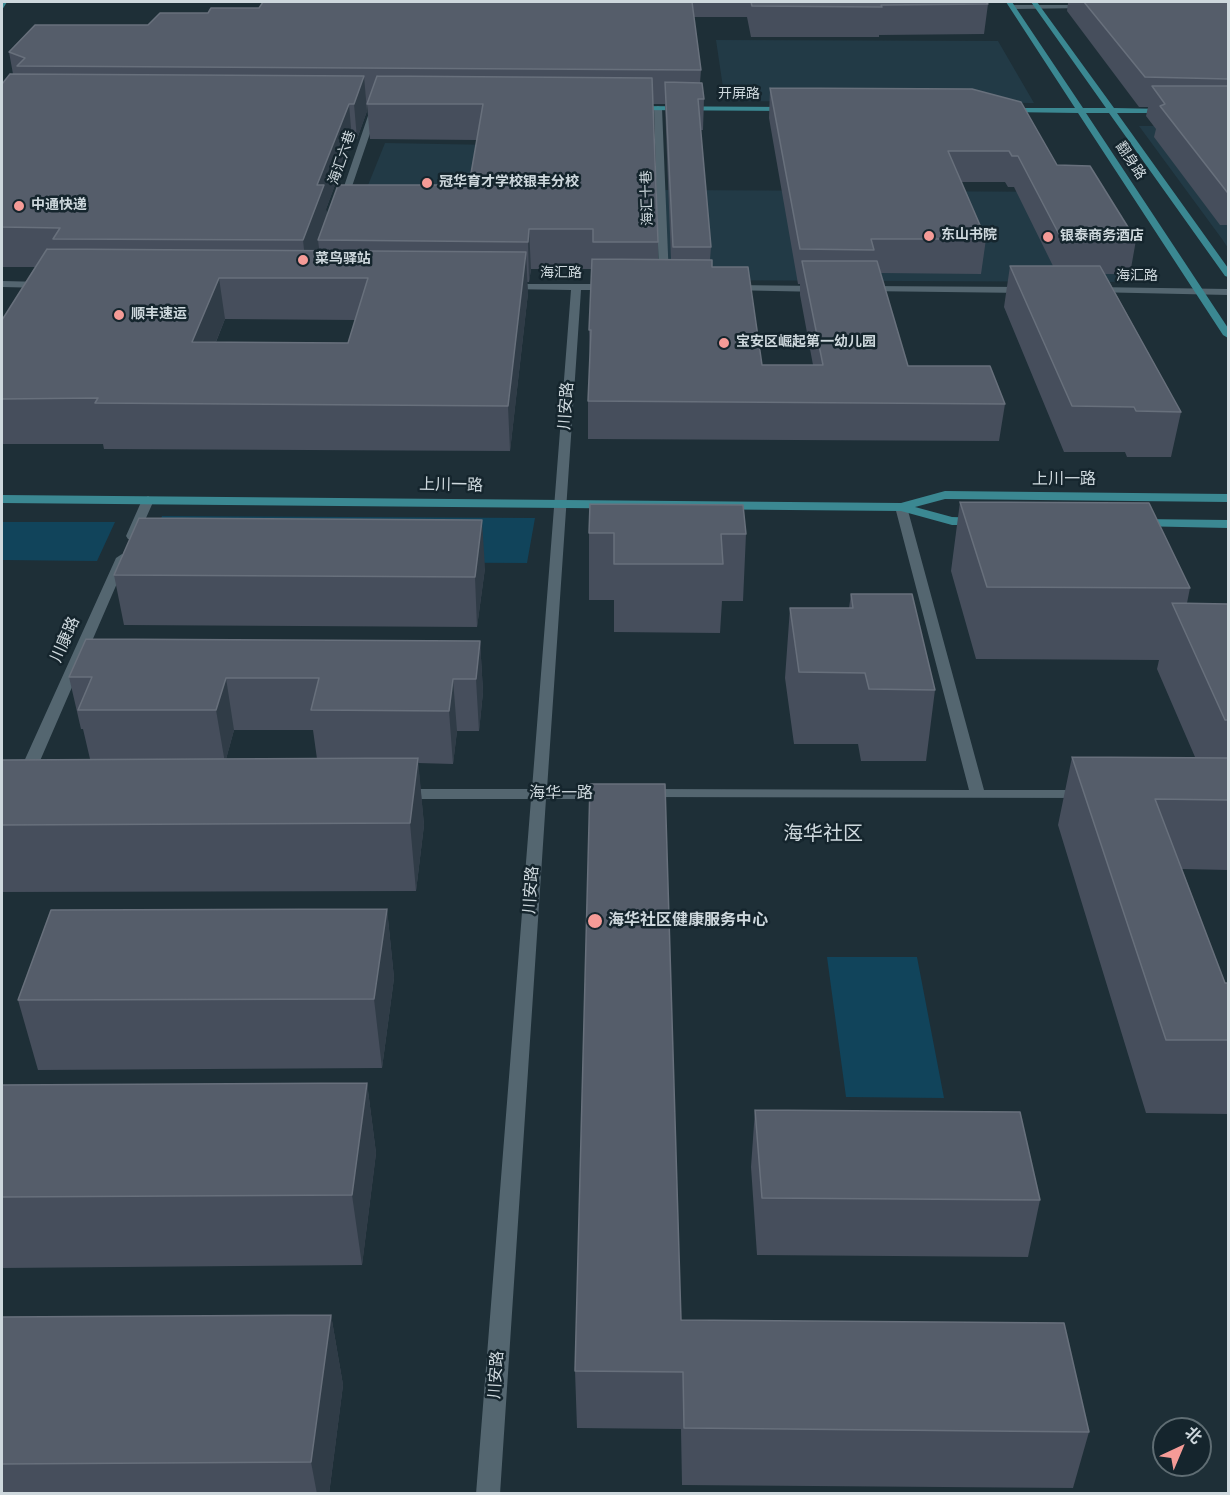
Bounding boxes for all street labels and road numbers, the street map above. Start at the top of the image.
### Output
street label: 开屏路 [718,87,760,103]
street label: 海汇六巷 [326,129,360,187]
street label: 翻身路 [1111,139,1149,183]
street label: 海汇十巷 [639,170,657,226]
street label: 海汇路 [540,266,582,282]
street label: 海汇路 [1116,269,1158,285]
street label: 川安路 [556,381,578,431]
street label: 上川一路 [1032,470,1096,490]
street label: 上川一路 [419,476,483,496]
street label: 川康路 [47,614,85,666]
street label: 海华一路 [529,784,593,804]
street label: 川安路 [521,865,543,915]
street label: 川安路 [486,1350,508,1400]

